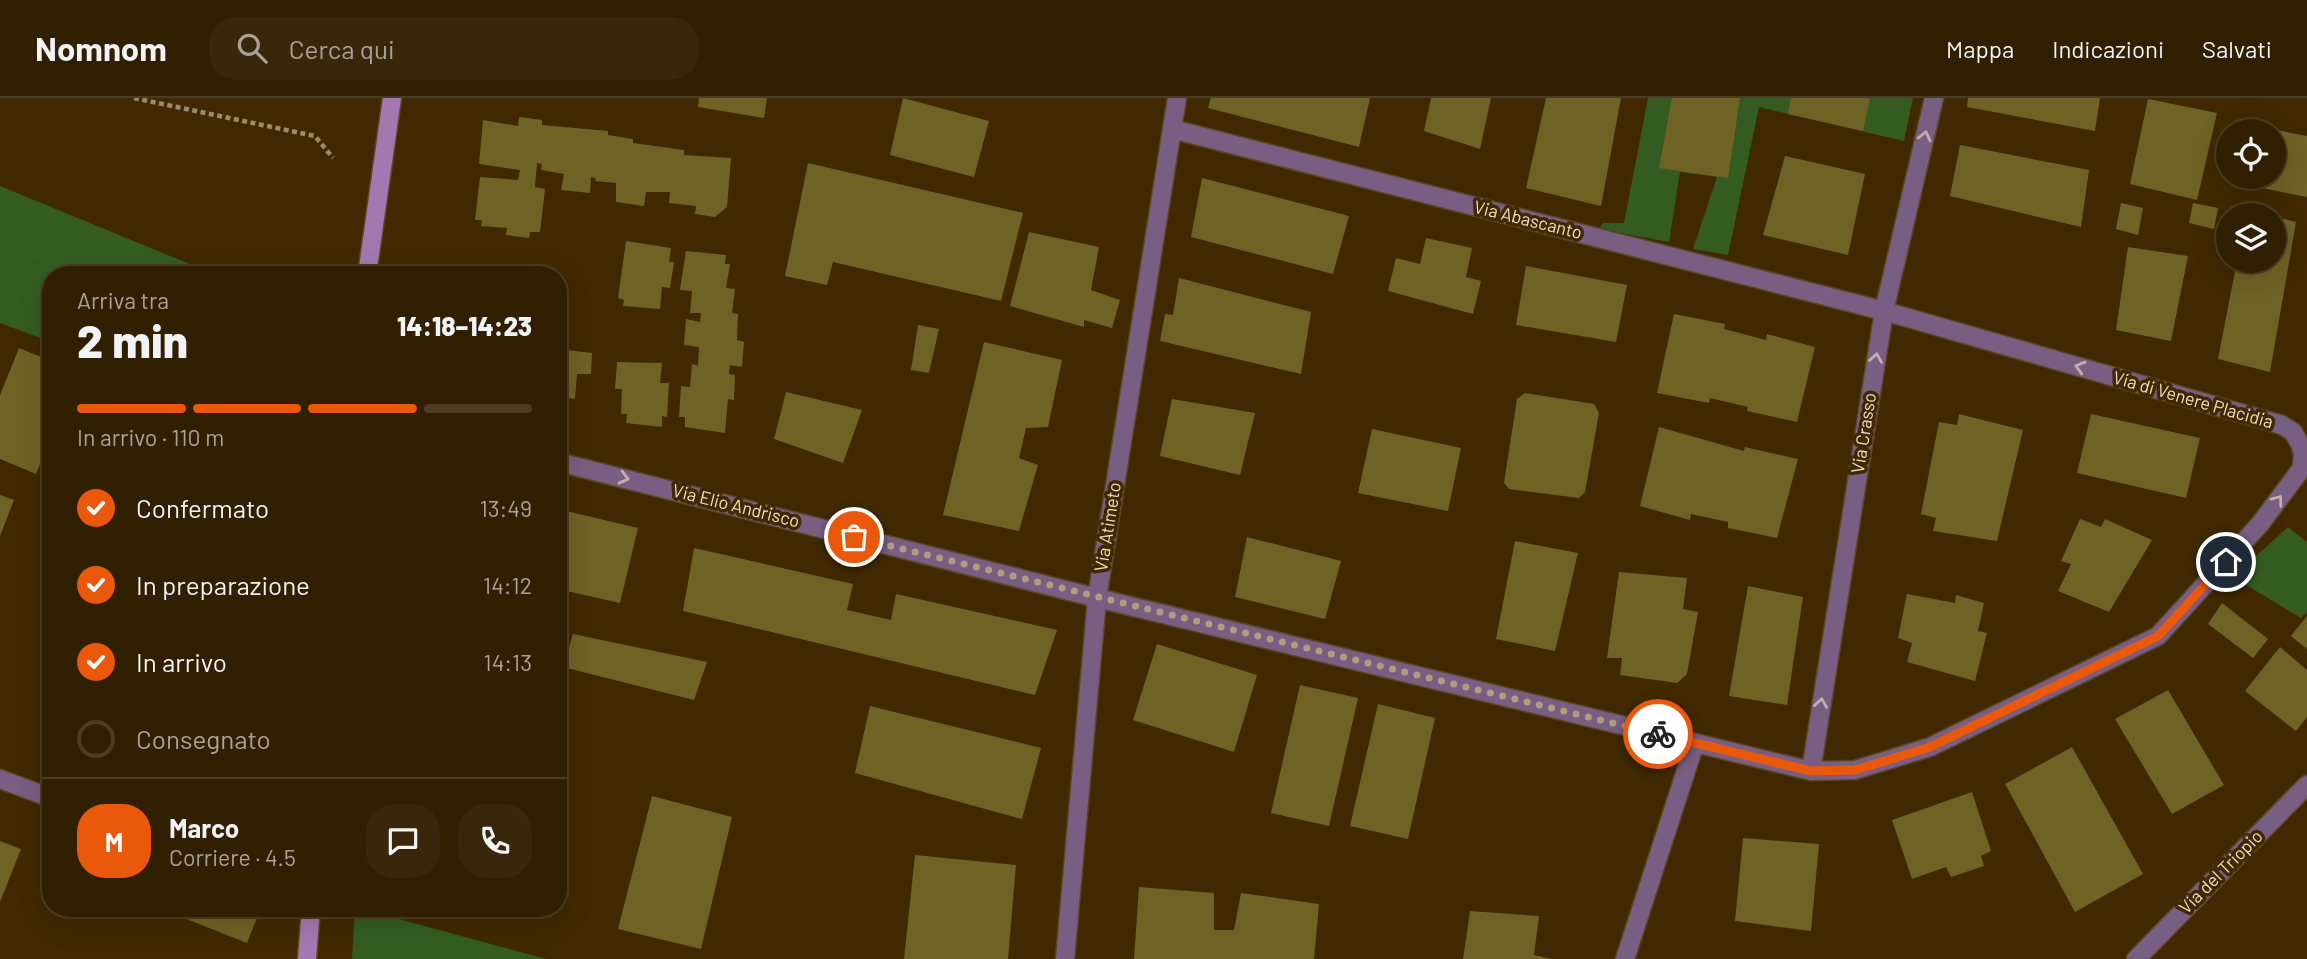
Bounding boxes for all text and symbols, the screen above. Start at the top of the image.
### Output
search box [209,17,699,80]
text: Nomnom [35,28,167,68]
icon: search [233,29,271,67]
text: Cerca qui [289,33,395,64]
text: Mappa [1946,34,2014,63]
text: Indicazioni [2052,34,2164,63]
text: Salvati [2202,34,2272,63]
map controls [2216,119,2286,273]
button: locate [2216,119,2286,189]
one-way arrow [1917,130,1931,142]
street label: Via Abascanto [1472,195,1585,243]
button: layers [2216,203,2286,273]
text: Arriva tra [77,286,169,314]
text: 14:18–14:23 [397,310,532,341]
text: 2 min [77,312,188,367]
one-way arrow [1868,352,1883,364]
one-way arrow [2074,361,2086,376]
street label: Via di Venere Placidia [2111,366,2276,432]
street label: Via Crasso [1846,391,1880,475]
text: In arrivo · 110 m [77,423,224,451]
one-way arrow [618,470,630,484]
street label: Via Elio Andrisco [670,479,802,531]
street label: Via Atimeto [1089,481,1125,573]
icon: check [77,489,115,527]
text: Confermato [136,492,269,523]
text: 13:49 [480,494,532,522]
one-way arrow [2270,495,2283,508]
pin [824,507,884,567]
icon: bag [835,518,873,556]
pin [2196,532,2256,592]
icon: home [2207,543,2245,581]
icon: check [77,566,115,604]
text: In preparazione [136,569,310,600]
text: 14:12 [483,571,532,599]
icon: check [77,643,115,681]
text: In arrivo [136,646,227,677]
text: 14:13 [484,648,532,676]
one-way arrow [1813,697,1828,709]
courier [1623,699,1693,769]
icon: bike [1639,715,1677,753]
text: Consegnato [136,723,271,754]
button: chat [366,804,440,878]
button: phone [458,804,532,878]
text: Marco [169,812,239,843]
street label: Via del Triopio [2174,825,2267,918]
text: M [105,826,123,857]
text: Corriere · 4.5 [169,843,296,871]

